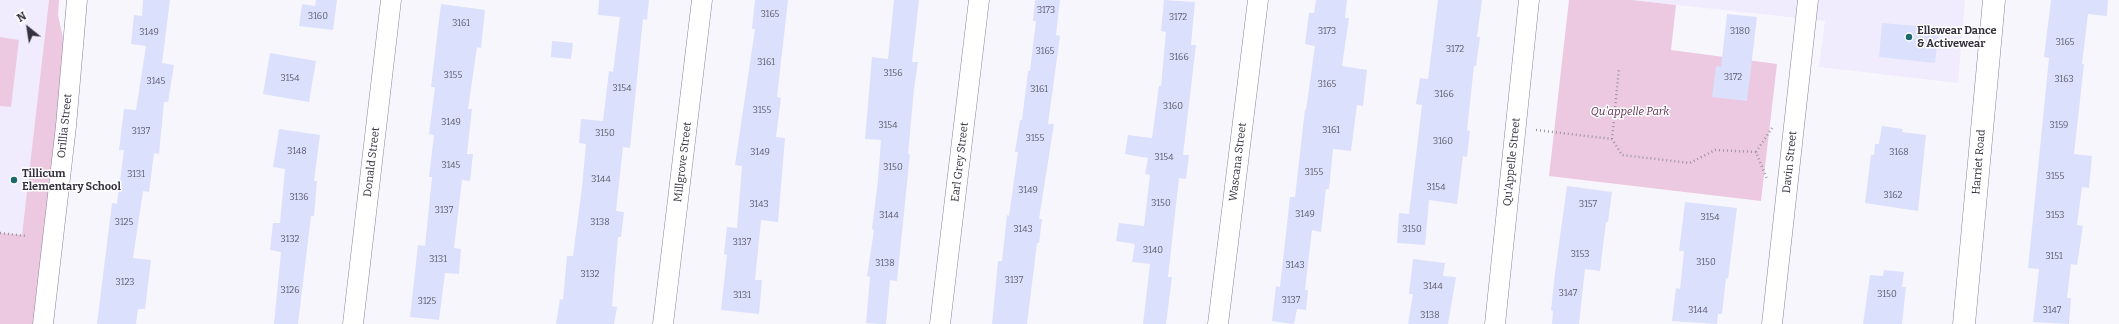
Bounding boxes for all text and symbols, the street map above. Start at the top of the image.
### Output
house number: 3173 [1037,5,1055,15]
north arrow [8,8,48,48]
text: N [15,9,29,25]
house number: 3165 [761,9,779,19]
house number: 3160 [308,11,328,21]
house number: 3172 [1169,12,1187,22]
house number: 3161 [452,18,470,28]
place label: Ellswear Dance & Activewear [1917,24,1997,50]
house number: 3173 [1318,26,1336,36]
house number: 3180 [1730,26,1750,36]
house number: 3149 [139,27,159,37]
marker: Ellswear Dance & Activewear [1904,32,1914,42]
house number: 3165 [2056,37,2074,47]
house number: 3172 [1446,44,1464,54]
house number: 3165 [1036,46,1054,56]
house number: 3166 [1169,52,1189,62]
house number: 3161 [757,57,775,67]
house number: 3156 [884,68,902,78]
house number: 3155 [444,70,462,80]
house number: 3172 [1724,72,1742,82]
house number: 3154 [281,73,299,83]
house number: 3163 [2054,74,2074,84]
house number: 3145 [147,76,165,86]
house number: 3165 [1318,79,1336,89]
house number: 3154 [613,83,631,93]
house number: 3161 [1030,84,1048,94]
house number: 3166 [1434,89,1454,99]
street label: Orillia Street [55,93,75,159]
house number: 3160 [1163,101,1183,111]
house number: 3155 [753,105,771,115]
park label: Qu'appelle Park [1591,105,1669,119]
house number: 3149 [441,117,461,127]
street label: Qu'Appelle Street [1501,117,1523,207]
house number: 3154 [879,120,897,130]
house number: 3159 [2050,120,2068,130]
street label: Millgrove Street [672,121,694,203]
street label: Earl Grey Street [949,121,971,203]
street label: Wascana Street [1227,122,1249,202]
house number: 3161 [1322,125,1340,135]
house number: 3137 [132,126,150,136]
street label: Donald Street [361,126,383,198]
house number: 3150 [595,128,615,138]
street label: Harriet Road [1970,129,1988,195]
street label: Davin Street [1780,130,1800,194]
house number: 3155 [1026,133,1044,143]
house number: 3160 [1433,136,1453,146]
house number: 3148 [287,146,307,156]
house number: 3149 [750,147,770,157]
house number: 3168 [1889,147,1909,157]
house number: 3154 [1155,152,1173,162]
house number: 3145 [442,160,460,170]
house number: 3150 [883,162,903,172]
place label: Tillicum Elementary School [22,167,121,193]
house number: 3155 [1305,167,1323,177]
house number: 3131 [127,169,145,179]
house number: 3155 [2046,171,2064,181]
house number: 3144 [591,174,611,184]
marker: Tillicum Elementary School [9,175,19,185]
house number: 3154 [1427,182,1445,192]
house number: 3149 [1018,185,1038,195]
house number: 3162 [1884,190,1902,200]
house number: 3136 [289,192,309,202]
house number: 3150 [1151,198,1171,208]
house number: 3143 [749,199,769,209]
house number: 3157 [1579,199,1597,209]
house number: 3137 [435,205,453,215]
house number: 3149 [1295,209,1315,219]
house number: 3144 [879,210,899,220]
house number: 3153 [2046,210,2064,220]
house number: 3154 [1701,212,1719,222]
house number: 3125 [115,217,133,227]
house number: 3138 [590,217,610,227]
house number: 3143 [1013,224,1033,234]
house number: 3150 [1402,224,1422,234]
house number: 3132 [281,234,299,244]
house number: 3137 [733,237,751,247]
house number: 3140 [1143,245,1163,255]
house number: 3153 [1571,249,1589,259]
house number: 3151 [2045,251,2063,261]
house number: 3131 [429,254,447,264]
house number: 3150 [1696,257,1716,267]
house number: 3138 [875,258,895,268]
house number: 3143 [1285,260,1305,270]
house number: 3132 [581,269,599,279]
house number: 3137 [1005,275,1023,285]
house number: 3123 [116,277,134,287]
house number: 3144 [1423,281,1443,291]
house number: 3126 [281,285,299,295]
house number: 3147 [1559,288,1577,298]
house number: 3150 [1877,289,1897,299]
house number: 3131 [733,290,751,300]
house number: 3137 [1282,295,1300,305]
house number: 3125 [418,296,436,306]
house number: 3144 [1688,305,1708,315]
house number: 3147 [2043,305,2061,315]
house number: 3138 [1420,310,1440,320]

